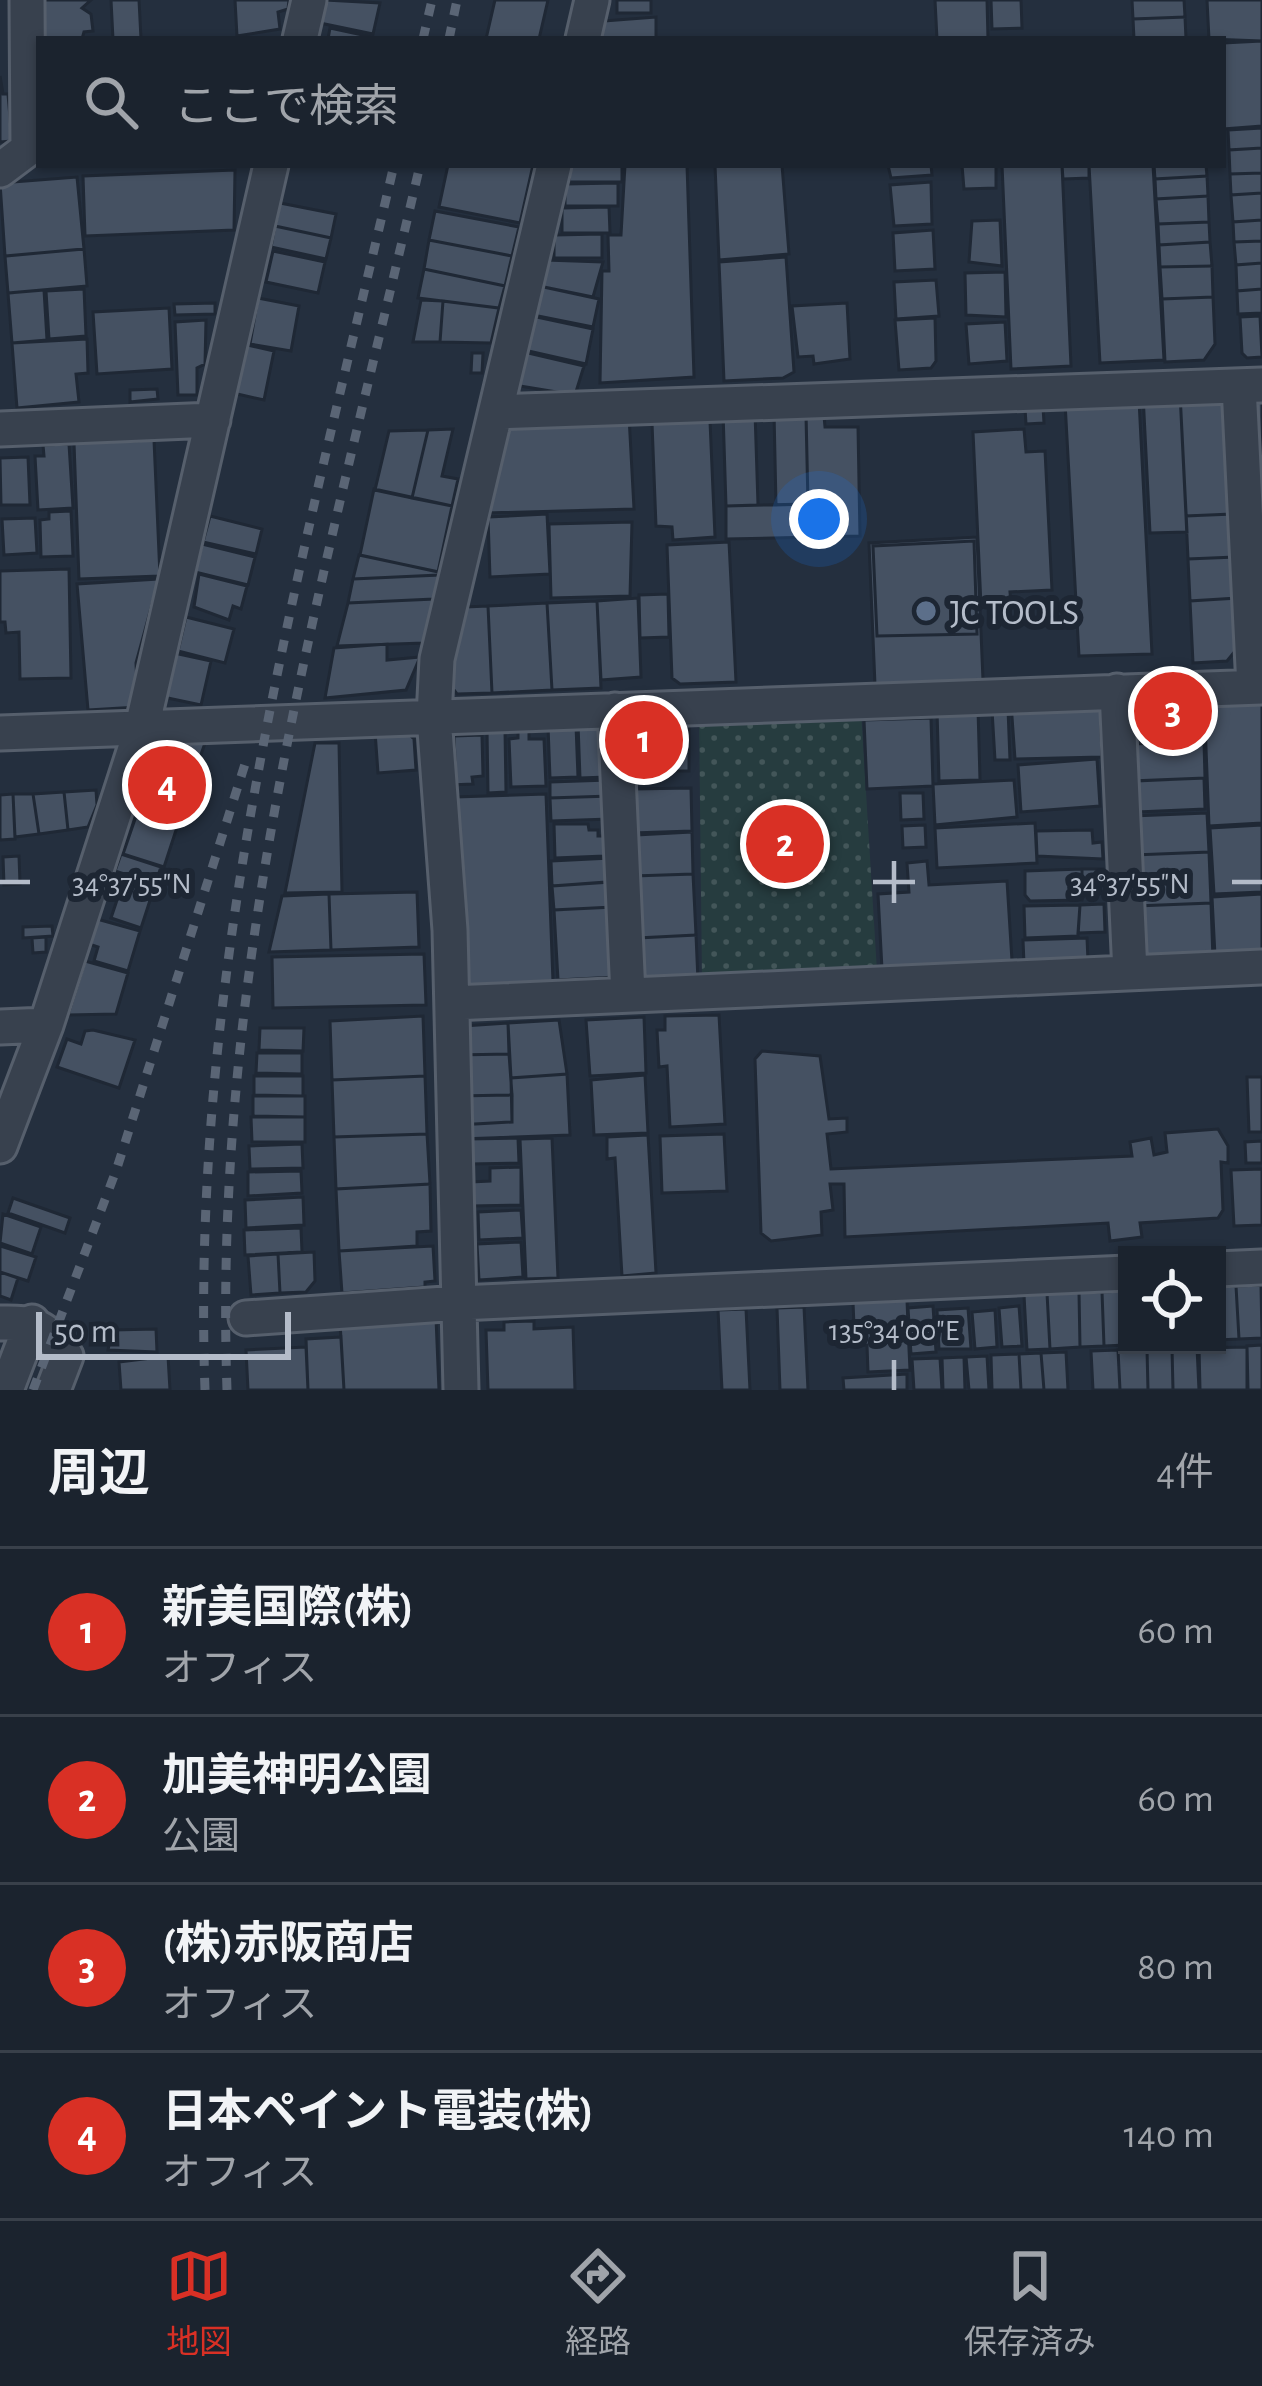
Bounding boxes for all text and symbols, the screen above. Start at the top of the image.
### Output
search box [36,36,1226,168]
icon: search [78,69,144,135]
text: ここで検索 [174,85,399,130]
your location [789,489,849,549]
place label: JC TOOLS [950,595,1079,631]
marker: JC TOOLS [913,598,939,624]
pin: 3 [1134,666,1212,756]
pin: 1 [605,695,683,785]
pin: 4 [128,740,206,830]
pin: 2 [746,799,824,889]
text: 34°37'55"N [72,869,192,899]
text: 34°37'55"N [1070,869,1190,899]
map controls [1118,1246,1226,1354]
button: locate [1118,1246,1226,1354]
scale bar [36,1306,291,1359]
text: 50 m [54,1316,117,1349]
text: 135°34'00"E [829,1316,959,1346]
text: 周辺 [48,1449,150,1500]
text: 4件 [1156,1454,1214,1493]
text: 新美国際(株) [162,1586,414,1631]
text: 1 [80,1612,94,1651]
text: 60 m [1137,1612,1214,1651]
text: オフィス [162,1650,317,1689]
text: 加美神明公園 [162,1754,432,1799]
text: 2 [78,1780,96,1819]
text: 60 m [1137,1780,1214,1819]
text: 公園 [162,1818,240,1857]
text: (株)赤阪商店 [162,1922,414,1967]
text: 3 [79,1948,95,1987]
text: 80 m [1137,1948,1214,1987]
text: オフィス [162,1986,317,2025]
text: 日本ペイント電装(株) [162,2090,594,2135]
text: 4 [77,2116,97,2155]
text: 140 m [1124,2116,1214,2155]
text: オフィス [162,2154,317,2193]
tab: 地図 [166,2243,232,2364]
tab: 経路 [565,2243,631,2364]
tab: 保存済み [964,2243,1096,2364]

